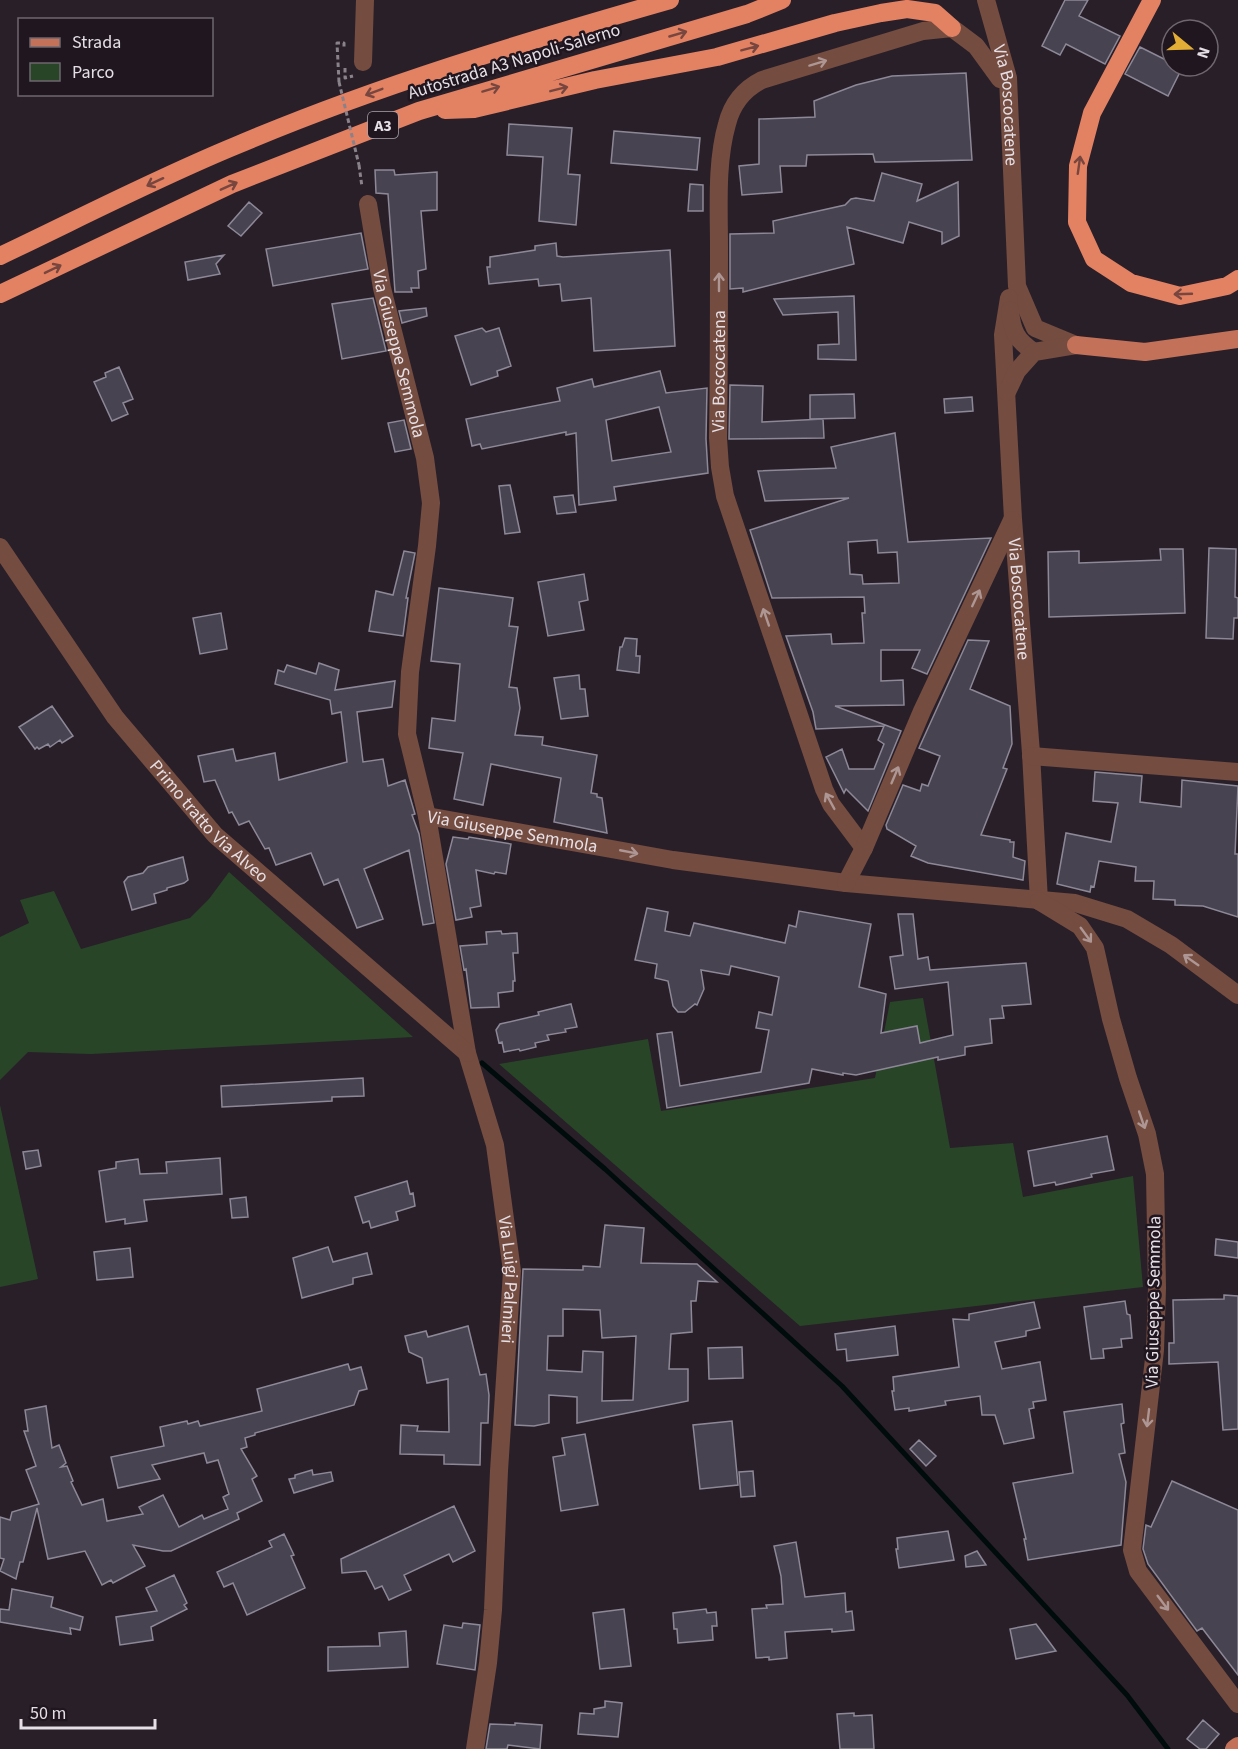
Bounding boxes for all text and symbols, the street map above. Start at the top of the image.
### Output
street label: Autostrada A3 Napoli-Salerno [405,17,623,106]
legend [18,18,213,96]
north arrow [1160,18,1220,78]
one-way arrow [668,28,687,39]
text: Strada [72,30,121,55]
one-way arrow [740,42,759,53]
street label: Via Boscocatene [986,42,1024,167]
text: N [1191,44,1215,61]
one-way arrow [808,57,827,68]
text: Parco [72,60,114,85]
one-way arrow [481,83,500,94]
one-way arrow [549,83,568,94]
one-way arrow [365,87,384,98]
road number: A3 [368,112,398,138]
one-way arrow [1074,156,1085,176]
one-way arrow [146,178,164,189]
one-way arrow [219,180,238,191]
one-way arrow [43,263,61,275]
street label: Via Giuseppe Semmola [366,268,431,441]
one-way arrow [713,273,725,293]
one-way arrow [1173,288,1193,299]
street label: Via Boscocatena [706,310,732,433]
street label: Via Boscocatene [1002,537,1036,661]
one-way arrow [970,589,982,607]
one-way arrow [760,608,771,627]
street label: Primo tratto Via Alveo [143,755,274,889]
one-way arrow [890,767,901,785]
one-way arrow [824,793,836,810]
street label: Via Giuseppe Semmola [425,804,600,859]
one-way arrow [619,847,639,858]
one-way arrow [1080,926,1092,942]
one-way arrow [1184,954,1200,966]
one-way arrow [1137,1110,1148,1129]
street label: Via Luigi Palmieri [492,1214,524,1344]
street label: Via Giuseppe Semmola [1139,1216,1168,1388]
one-way arrow [1142,1408,1153,1428]
one-way arrow [1156,1595,1169,1611]
scale bar [21,1692,154,1730]
text: 50 m [30,1701,66,1726]

